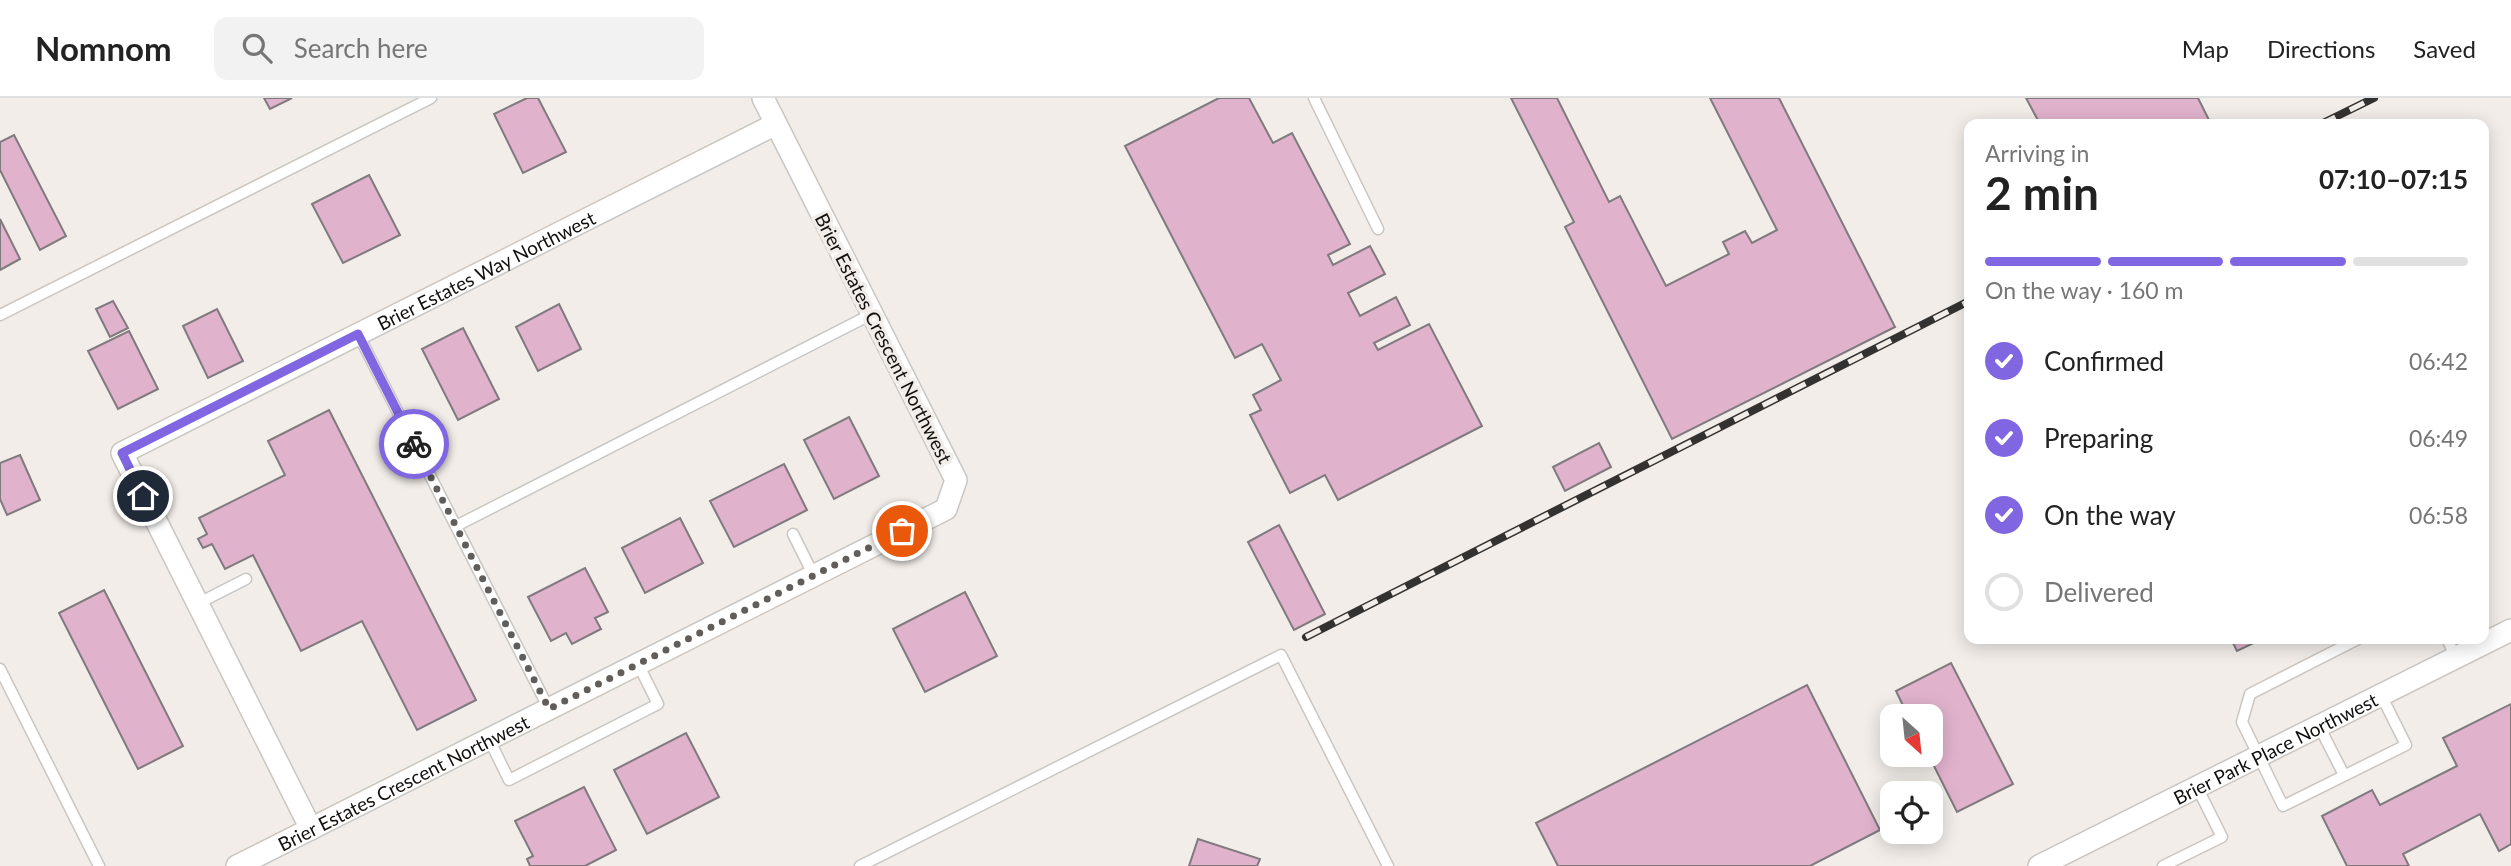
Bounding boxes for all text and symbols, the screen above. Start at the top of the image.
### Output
search box [214,17,704,80]
text: Nomnom [35,28,172,68]
icon: search [238,29,276,67]
text: Search here [294,32,428,64]
text: Map [2182,34,2229,63]
text: Directions [2267,34,2375,63]
text: Saved [2413,34,2476,63]
text: Arriving in [1985,139,2089,167]
text: 07:10–07:15 [2319,163,2468,195]
text: 2 min [1985,165,2099,220]
street label: Brier Estates Way Northwest [373,205,599,334]
street label: Brier Estates Crescent Northwest [811,209,957,467]
text: On the way · 160 m [1985,276,2184,304]
icon: check [1985,342,2023,380]
text: Confirmed [2044,345,2164,377]
text: 06:42 [2409,347,2468,375]
courier [379,409,449,479]
icon: check [1985,419,2023,457]
text: Preparing [2044,422,2153,454]
text: 06:49 [2409,424,2468,452]
icon: bike [395,425,433,463]
pin [113,466,173,526]
icon: home [124,477,162,515]
icon: check [1985,496,2023,534]
text: On the way [2044,499,2176,531]
pin [872,501,932,561]
text: 06:58 [2409,501,2468,529]
icon: bag [883,512,921,550]
text: Delivered [2044,576,2154,608]
street label: Brier Park Place Northwest [2169,687,2381,809]
north arrow [1880,704,1942,766]
map controls [1880,704,1943,844]
street label: Brier Estates Crescent Northwest [274,710,533,855]
button: locate [1880,781,1943,844]

